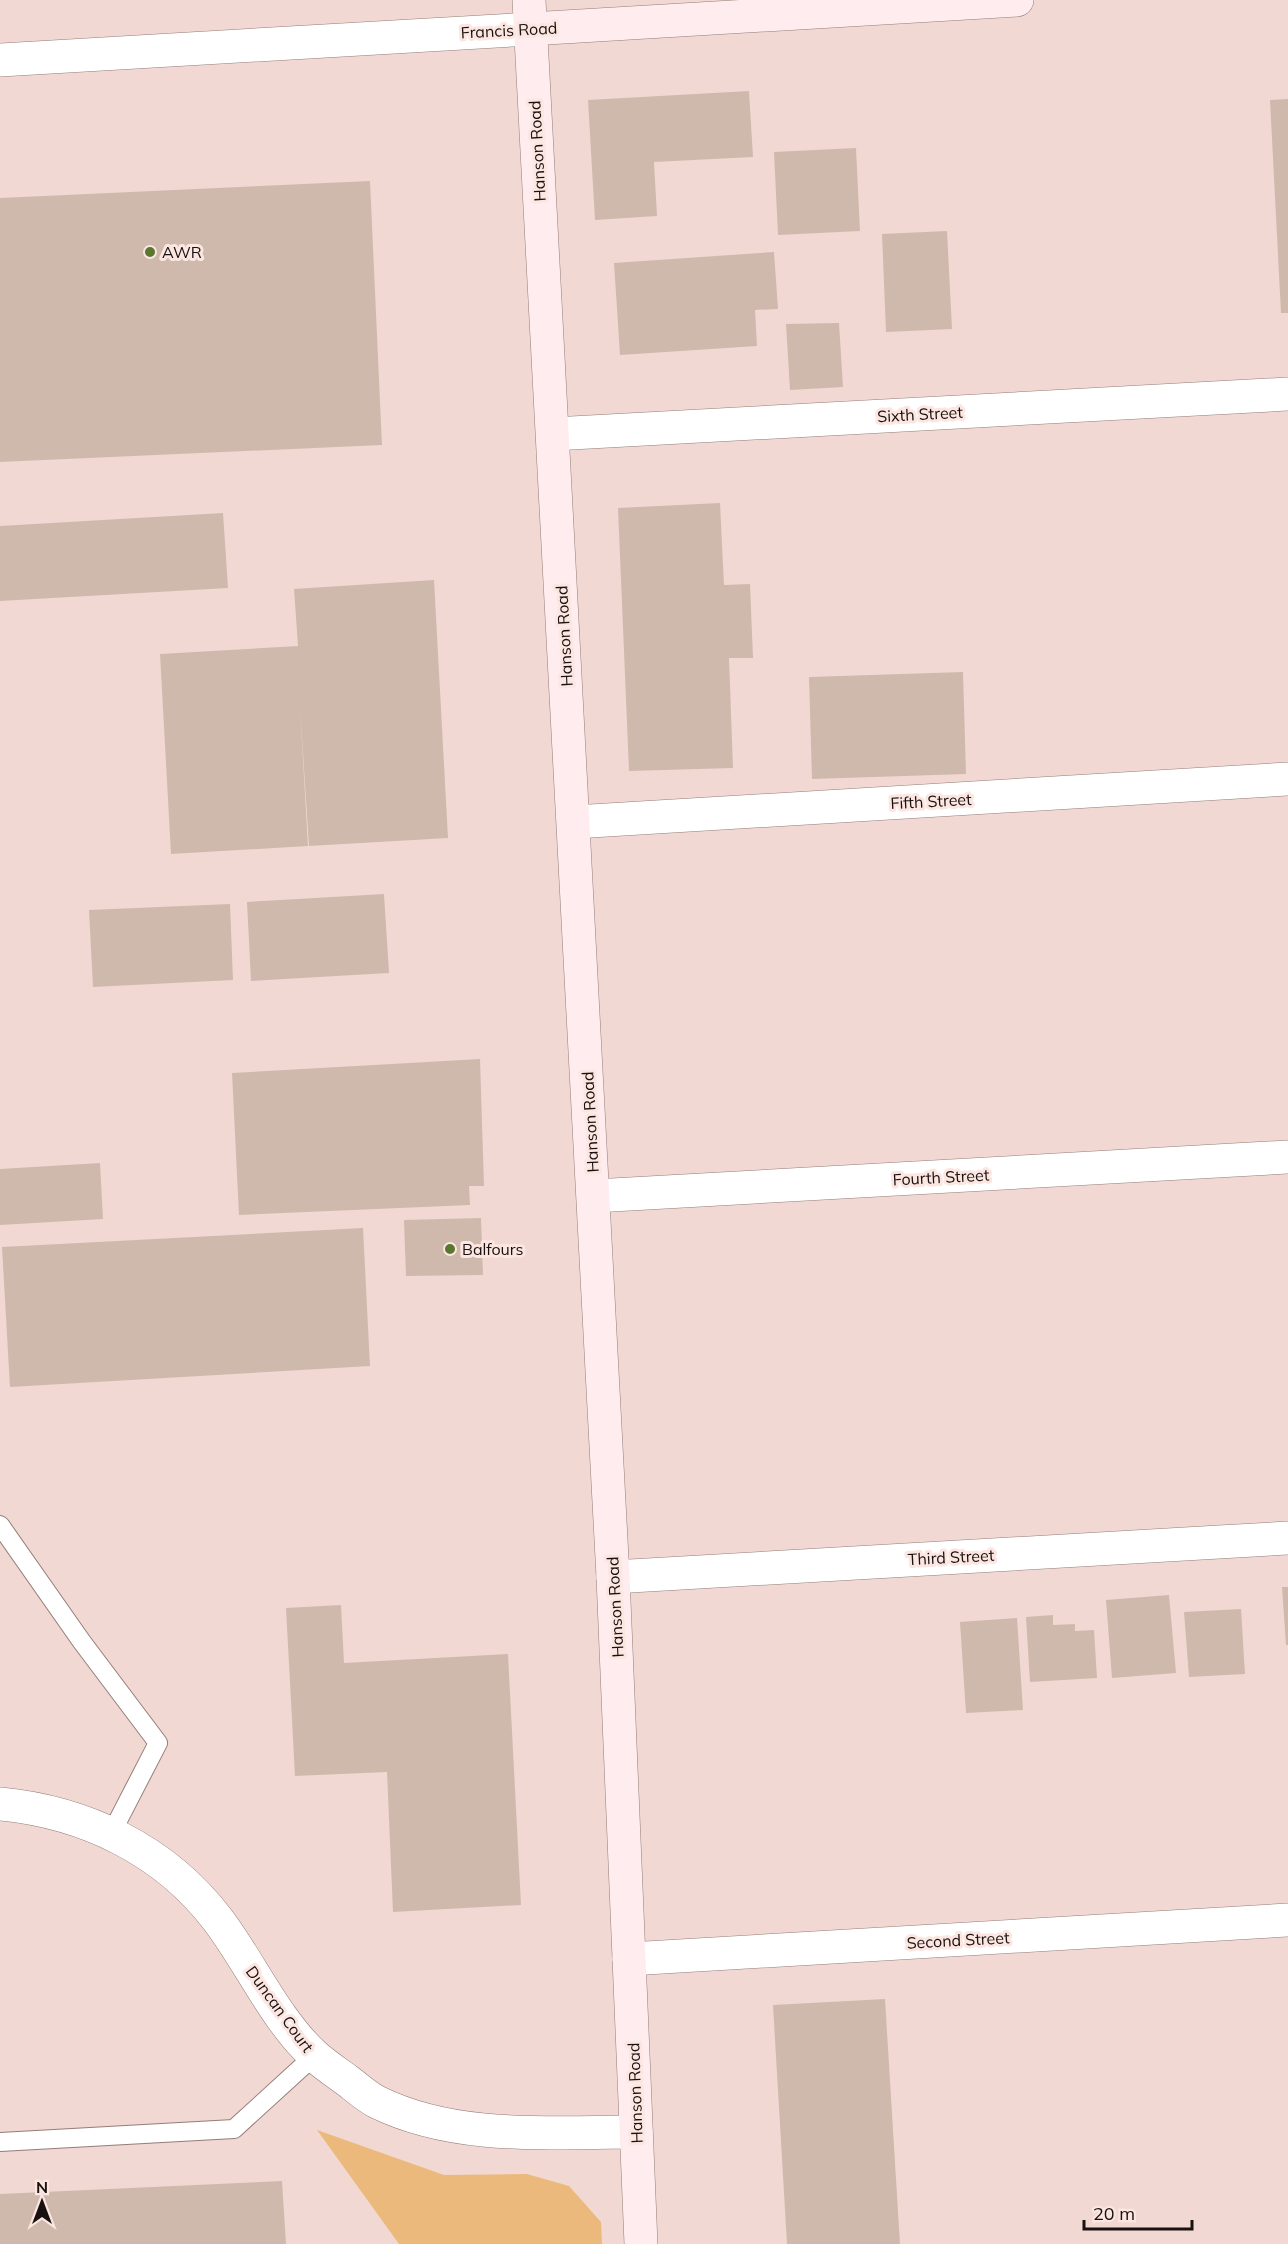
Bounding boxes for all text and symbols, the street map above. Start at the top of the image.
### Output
street label: Francis Road [460,17,558,43]
street label: Hanson Road [524,100,550,202]
place label: AWR [162,242,202,262]
marker: AWR [143,245,157,259]
street label: Sixth Street [877,402,964,426]
street label: Hanson Road [551,585,577,687]
street label: Fifth Street [890,789,972,813]
street label: Hanson Road [577,1071,603,1173]
street label: Fourth Street [892,1164,990,1190]
place label: Balfours [462,1239,524,1259]
marker: Balfours [443,1242,457,1256]
street label: Third Street [907,1545,995,1569]
street label: Hanson Road [602,1556,628,1658]
street label: Second Street [906,1927,1010,1953]
street label: Duncan Court [242,1962,318,2057]
street label: Hanson Road [623,2042,647,2144]
north arrow [12,2172,72,2232]
text: N [36,2177,48,2197]
scale bar [1084,2193,1192,2231]
text: 20 m [1093,2202,1135,2225]

